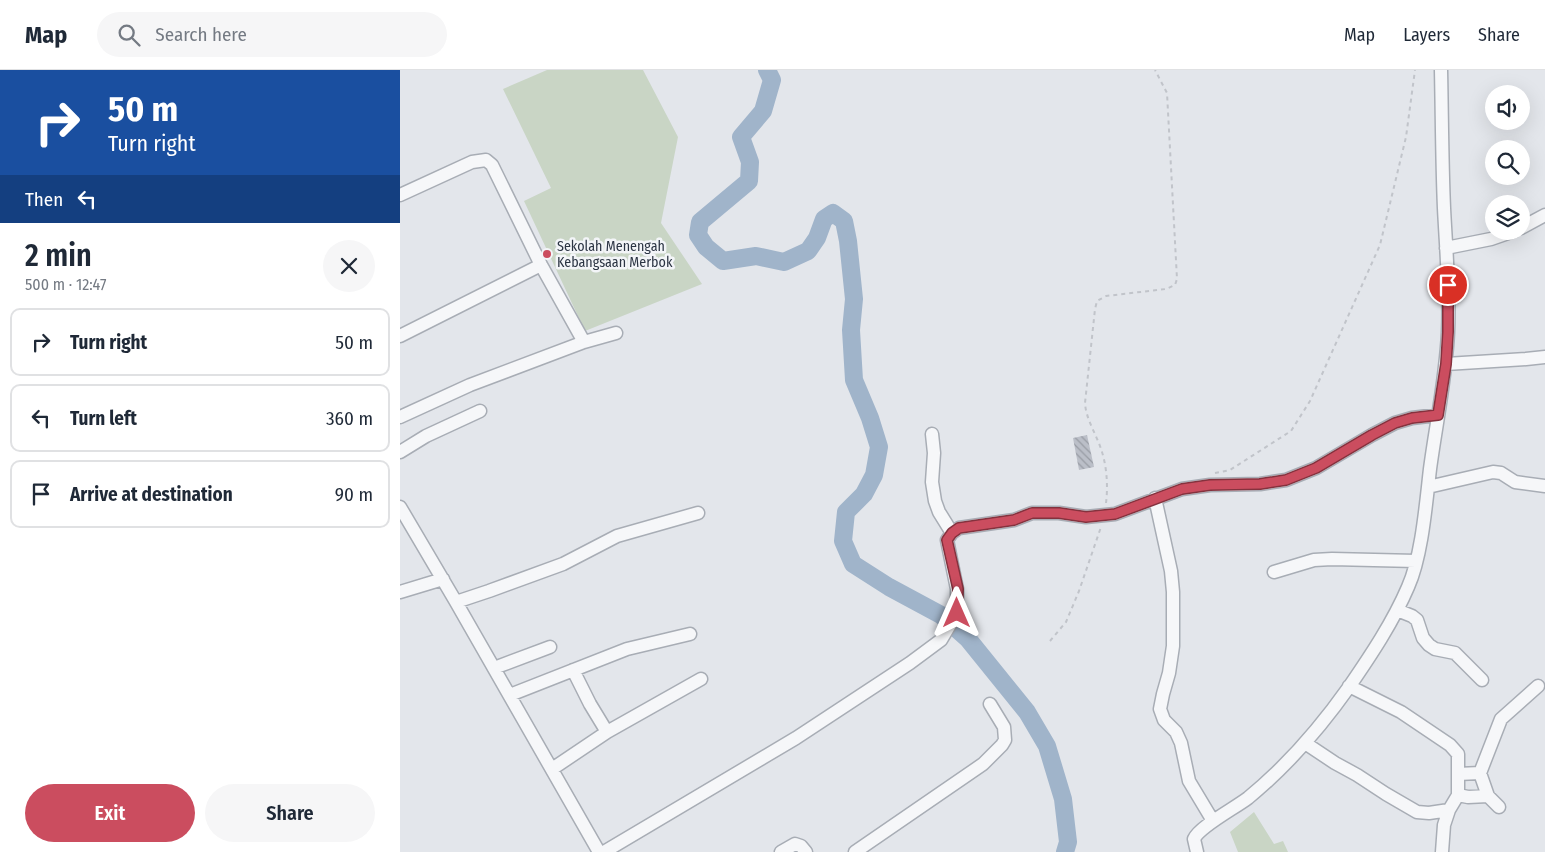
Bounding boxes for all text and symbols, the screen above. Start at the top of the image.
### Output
search box [97,12,447,57]
text: Map [25,21,67,49]
icon: search [115,21,143,49]
text: Search here [155,23,247,46]
text: Map [1344,24,1375,46]
text: Layers [1403,24,1450,46]
text: Share [1478,24,1520,46]
map controls [1485,85,1530,240]
button: sound [1485,85,1530,130]
text: 50 m [108,88,178,130]
icon: right [25,90,90,155]
text: Turn right [108,130,196,157]
button: search [1485,140,1530,185]
icon: left [73,185,101,213]
text: Then [25,188,63,211]
button: layers [1485,195,1530,240]
text: 2 min [25,238,92,274]
place label: Sekolah Menengah Kebangsaan Merbok [557,238,673,271]
button: close [323,240,375,292]
marker: Sekolah Menengah Kebangsaan Merbok [541,248,553,260]
pin [1427,264,1469,306]
icon: arrive [1434,271,1462,299]
text: 500 m · 12:47 [25,275,107,294]
icon: right [27,328,55,356]
text: Turn right [70,331,147,354]
text: 50 m [335,331,373,354]
icon: left [27,404,55,432]
text: Turn left [70,407,137,430]
text: 360 m [326,407,373,430]
icon: arrive [27,480,55,508]
text: Arrive at destination [70,483,233,506]
text: 90 m [335,483,373,506]
position arrow [930,586,982,638]
button: Exit [25,784,195,842]
button: Share [205,784,375,842]

